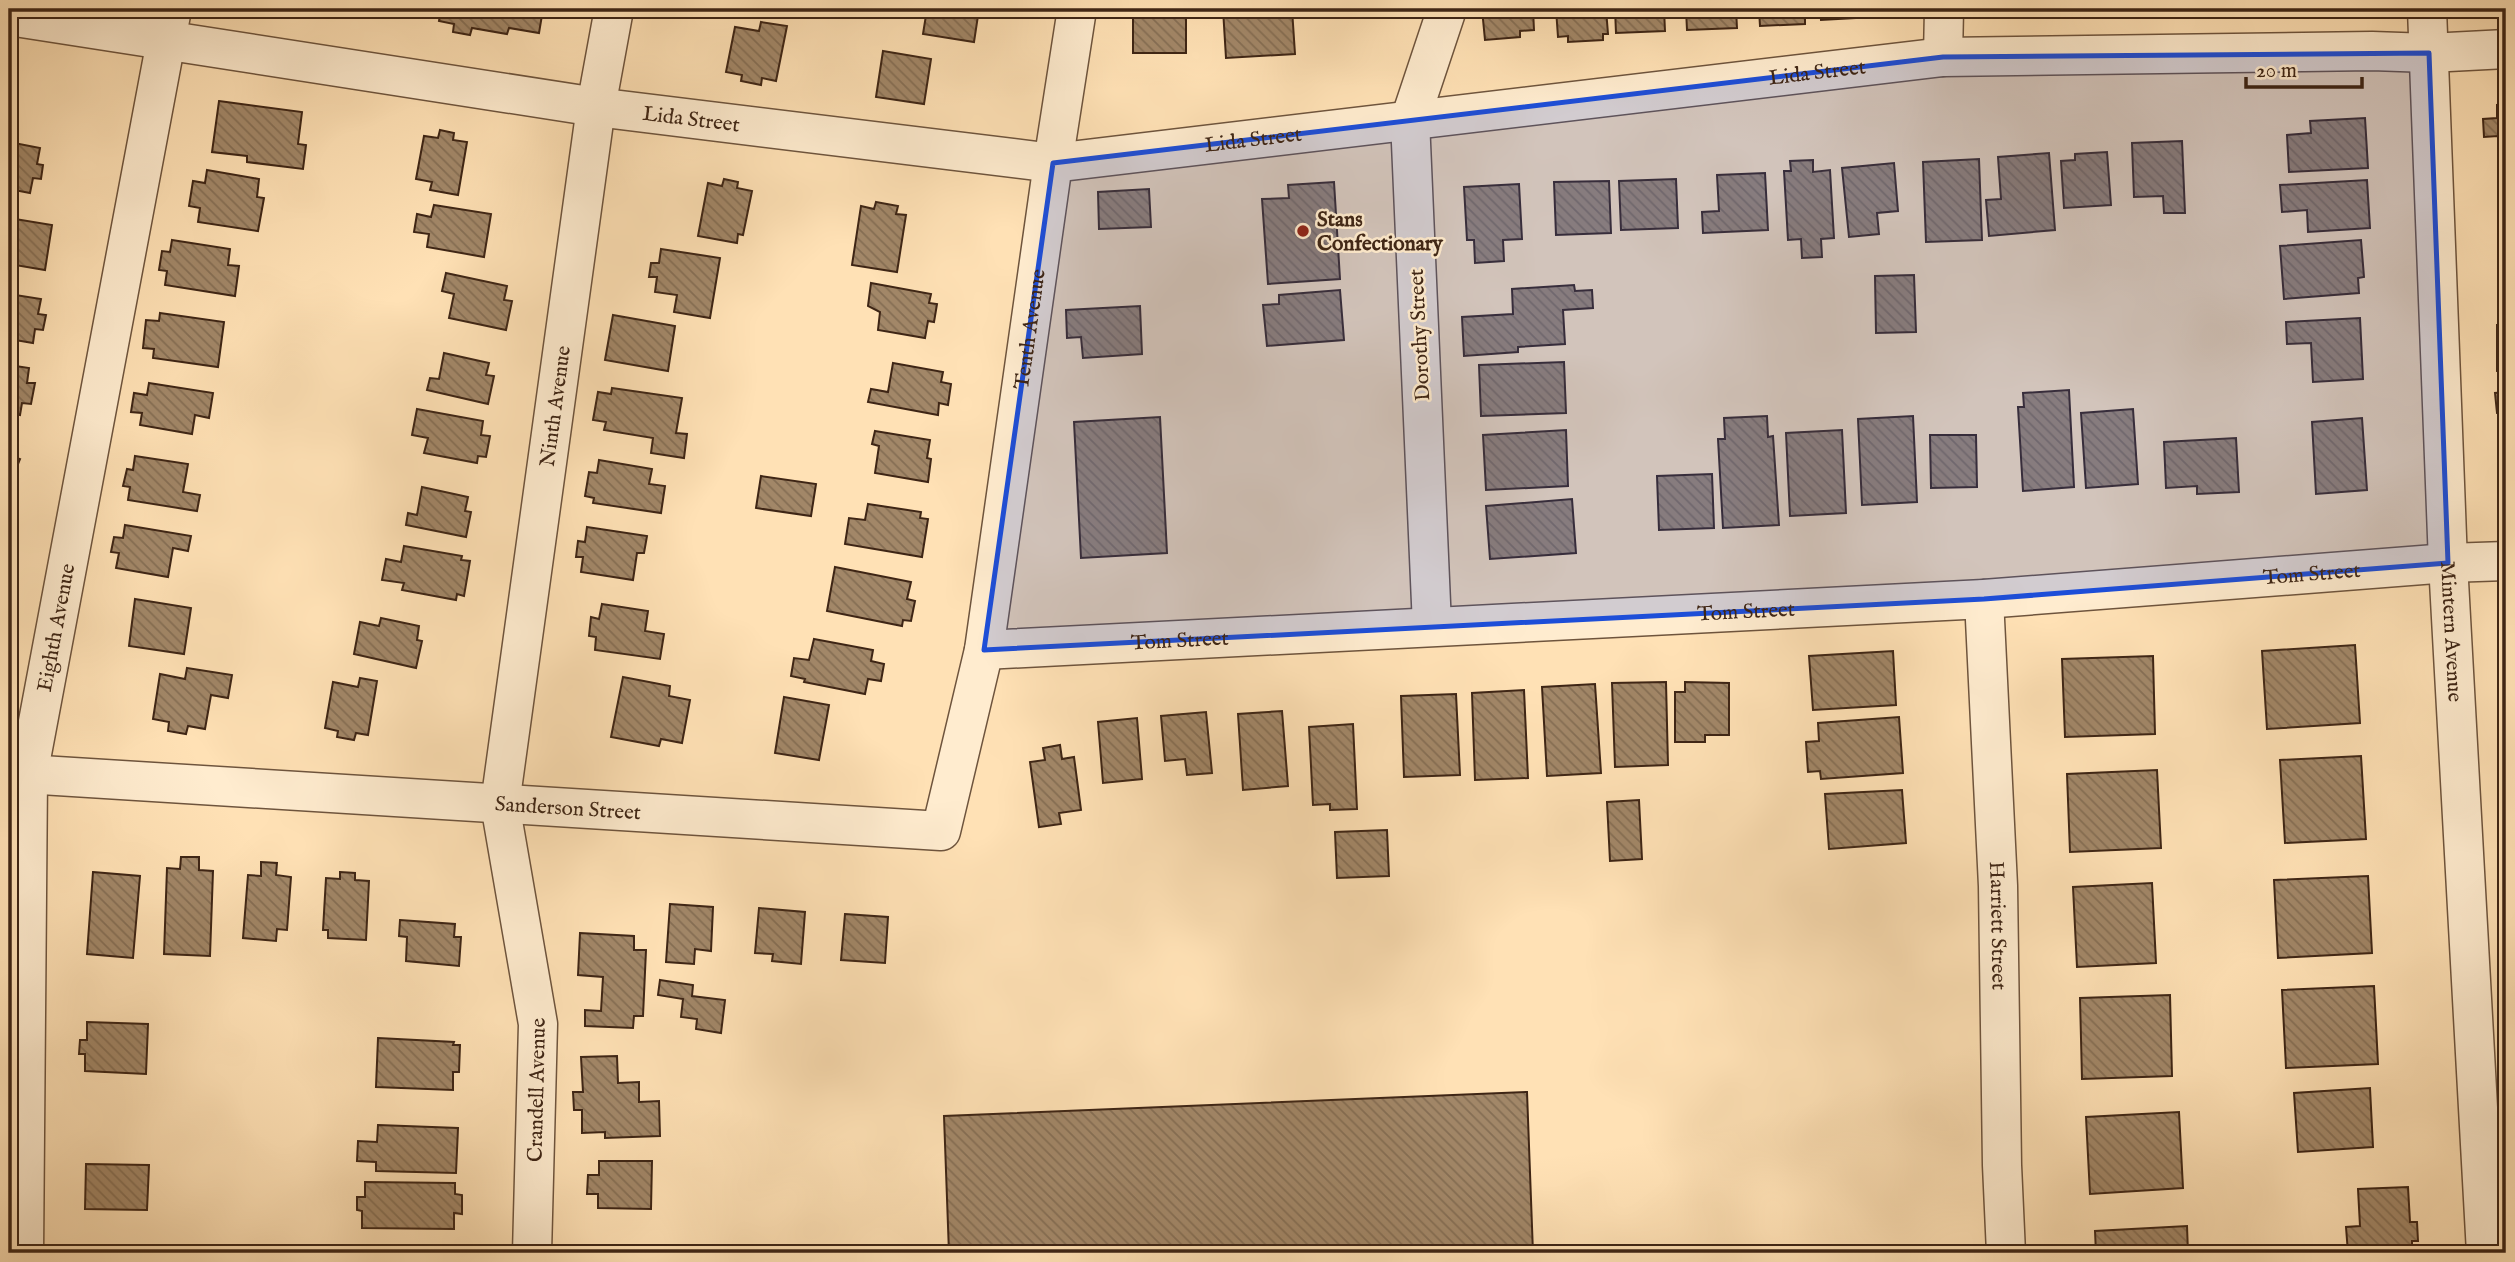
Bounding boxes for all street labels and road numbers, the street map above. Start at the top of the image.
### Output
street label: Lida Street [1767,54,1867,93]
street label: Lida Street [641,101,741,139]
street label: Lida Street [1203,121,1303,160]
street label: Tenth Avenue [1009,267,1053,391]
street label: Dorothy Street [1404,268,1437,402]
street label: Ninth Avenue [535,344,578,469]
street label: Tom Street [2262,558,2362,592]
street label: Mintern Avenue [2433,560,2468,703]
street label: Eighth Avenue [32,561,83,694]
street label: Tom Street [1697,597,1796,629]
street label: Tom Street [1130,626,1229,657]
street label: Sanderson Street [494,791,642,827]
street label: Harriett Street [1982,861,2011,990]
street label: Crandell Avenue [522,1015,553,1162]

